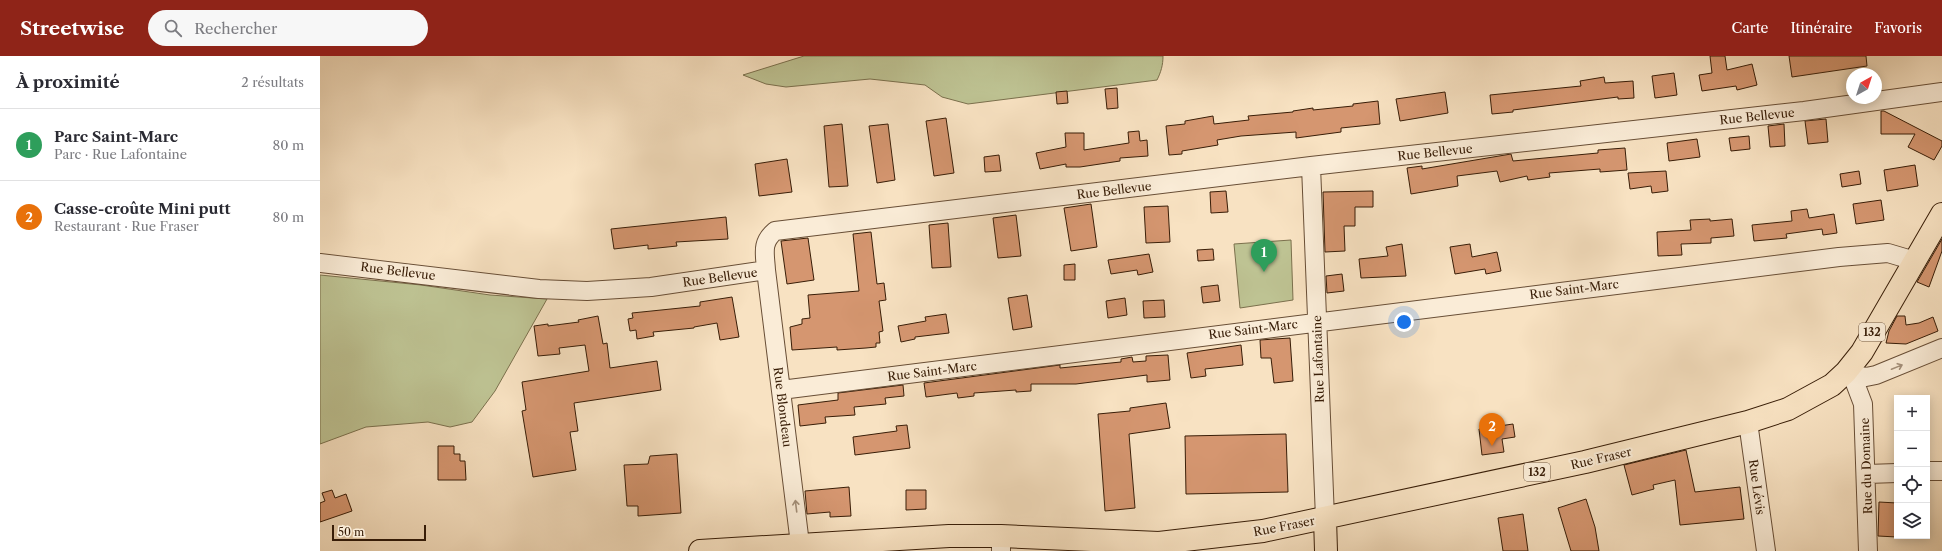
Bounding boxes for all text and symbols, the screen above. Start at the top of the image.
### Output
search box [148,10,428,46]
text: Streetwise [20,17,124,40]
icon: search [162,17,184,39]
text: Rechercher [194,19,277,38]
text: Carte [1732,19,1768,37]
text: Itinéraire [1790,19,1852,37]
text: Favoris [1874,19,1922,37]
north arrow [1846,68,1882,104]
text: À proximité [16,72,120,92]
text: 2 résultats [241,74,304,90]
street label: Rue Bellevue [1719,105,1796,127]
text: Parc Saint-Marc [54,127,178,146]
text: 1 [26,137,32,153]
text: 80 m [272,137,304,153]
street label: Rue Bellevue [1397,141,1474,163]
text: Parc · Rue Lafontaine [54,146,187,162]
street label: Rue Bellevue [1076,178,1153,202]
text: Casse-croûte Mini putt [54,199,231,218]
text: 2 [25,209,33,225]
text: 80 m [272,209,304,225]
text: Restaurant · Rue Fraser [54,218,199,234]
pin: 1 [1251,239,1277,272]
street label: Rue Bellevue [360,259,437,283]
street label: Rue Bellevue [682,264,759,290]
street label: Rue Saint-Marc [1528,276,1620,302]
your location [1394,312,1414,332]
street label: Rue Lafontaine [1309,315,1327,403]
street label: Rue Saint-Marc [1207,316,1299,342]
road number: 132 [1859,323,1885,341]
street label: Rue Saint-Marc [886,358,978,384]
one-way arrow [1891,362,1903,370]
street label: Rue Blondeau [771,366,795,448]
map controls [1894,395,1930,539]
button: + [1894,395,1930,431]
pin: 2 [1479,413,1505,446]
street label: Rue du Domaine [1857,417,1875,514]
button: − [1894,431,1930,467]
street label: Rue Fraser [1569,444,1633,472]
street label: Rue Lévis [1746,458,1768,516]
road number: 132 [1524,463,1550,481]
button: locate [1894,467,1930,503]
one-way arrow [792,500,799,513]
button: layers [1894,503,1930,539]
street label: Rue Fraser [1252,513,1316,539]
scale bar [332,523,426,542]
text: 50 m [338,525,364,539]

